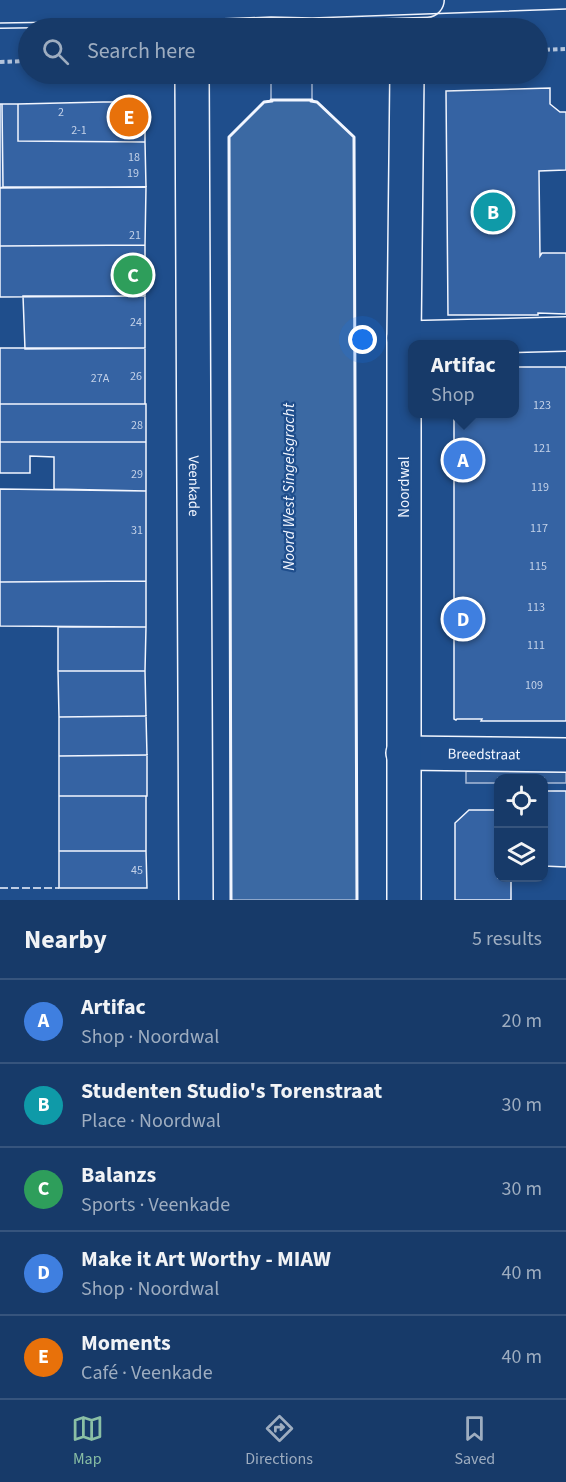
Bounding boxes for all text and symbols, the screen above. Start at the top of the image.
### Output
search box [18,18,548,84]
icon: search [39,35,72,68]
text: Search here [87,35,195,67]
pin: E [110,94,148,140]
house number: 2 [58,104,64,121]
house number: 2-1 [71,122,87,139]
house number: 18 [128,149,140,166]
house number: 19 [127,165,139,182]
pin: B [474,190,512,234]
house number: 21 [129,227,141,244]
pin: C [114,252,152,298]
house number: 24 [130,314,142,331]
your location [348,325,377,354]
popup [408,340,519,418]
text: Artifac [431,349,496,381]
house number: 26 [130,368,142,385]
house number: 27A [91,370,110,387]
text: Shop [431,381,475,409]
house number: 123 [533,397,551,414]
water label: Noord West Singelsgracht [278,402,300,571]
house number: 28 [131,417,143,434]
pin: A [444,438,482,482]
house number: 121 [533,440,551,457]
street label: Veenkade [183,455,204,517]
street label: Noordwal [394,456,415,518]
house number: 29 [131,466,143,483]
house number: 119 [531,479,549,496]
house number: 117 [530,520,548,537]
house number: 31 [131,522,143,539]
house number: 115 [529,558,547,575]
pin: D [444,596,482,642]
house number: 113 [527,599,545,616]
house number: 111 [527,637,545,654]
house number: 109 [525,677,543,694]
street label: Breedstraat [447,744,521,765]
map controls [494,774,548,882]
button: locate [494,774,548,828]
button: layers [494,828,548,882]
house number: 45 [131,862,143,879]
text: Nearby [24,921,107,958]
text: 5 results [472,925,542,953]
text: Artifac [81,991,146,1023]
text: A [38,1007,49,1035]
text: 20 m [502,1007,542,1035]
text: Shop · Noordwal [81,1023,219,1051]
text: Studenten Studio's Torenstraat [81,1075,382,1107]
text: B [37,1091,50,1119]
text: 30 m [502,1091,542,1119]
text: Place · Noordwal [81,1107,221,1135]
text: Balanzs [81,1159,156,1191]
text: C [38,1175,49,1203]
text: 30 m [502,1175,542,1203]
text: Sports · Veenkade [81,1191,230,1219]
text: Make it Art Worthy - MIAW [81,1243,331,1275]
text: D [37,1259,50,1287]
text: 40 m [502,1259,542,1287]
text: Shop · Noordwal [81,1275,219,1303]
text: Moments [81,1327,171,1359]
text: E [38,1343,49,1371]
text: 40 m [502,1343,542,1371]
text: Café · Veenkade [81,1359,213,1387]
tab: Map [71,1412,104,1470]
tab: Directions [245,1412,313,1470]
tab: Saved [454,1412,495,1470]

